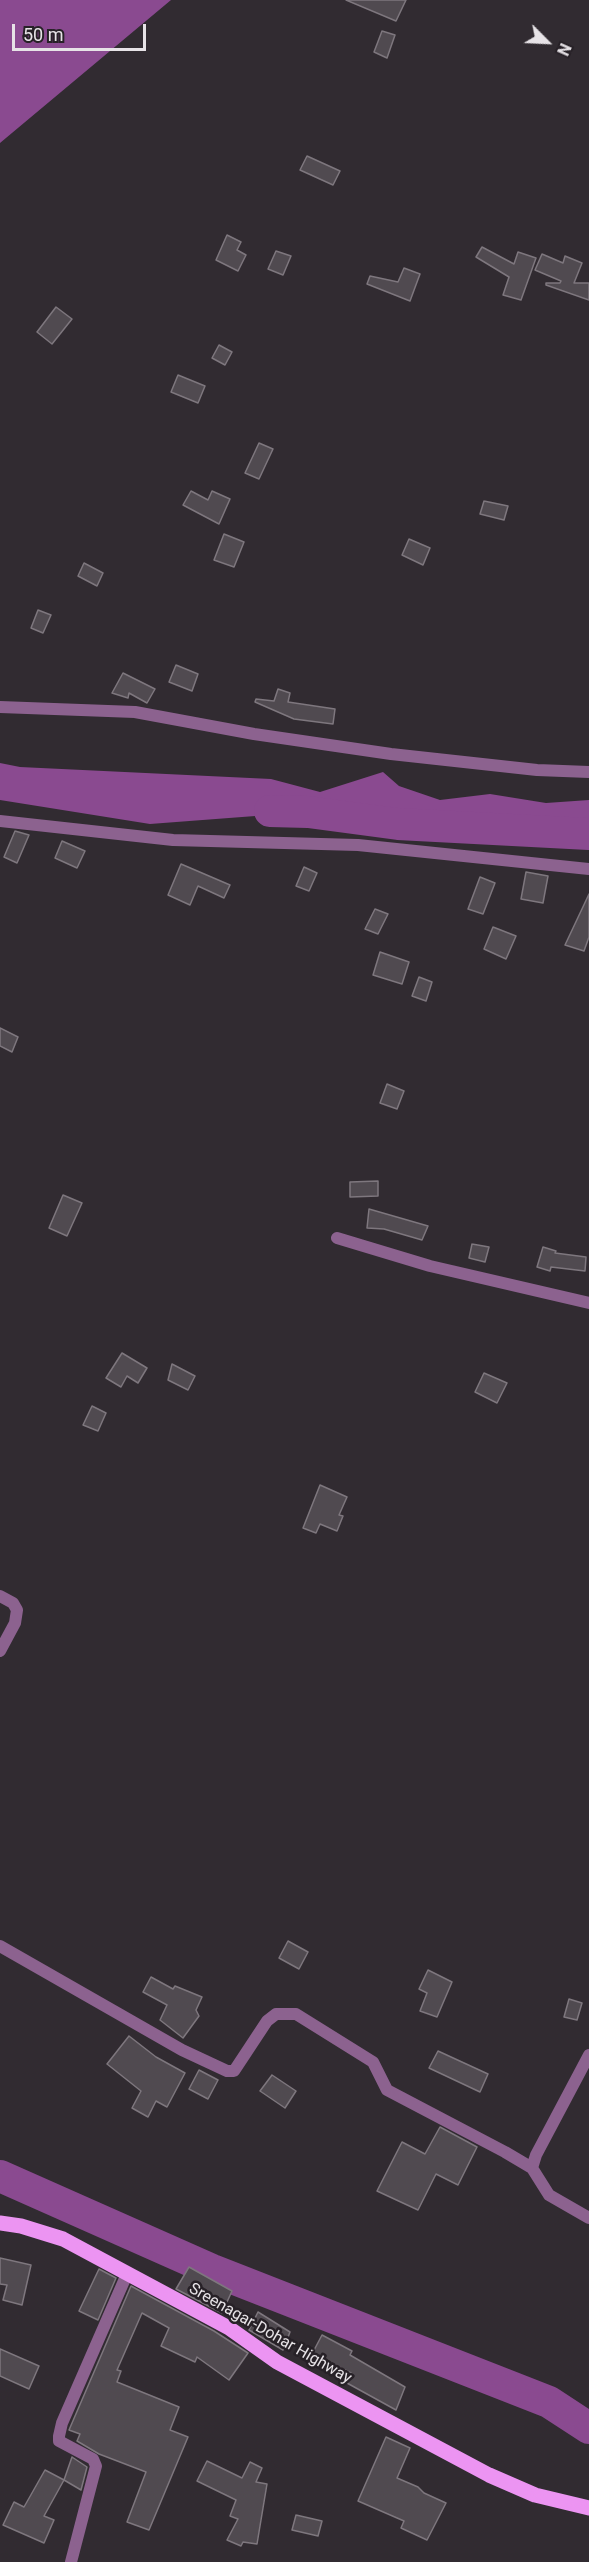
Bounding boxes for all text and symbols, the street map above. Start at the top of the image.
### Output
scale bar [15,12,148,50]
north arrow [517,12,577,72]
text: 50 m [23,24,63,45]
text: N [553,40,575,59]
street label: Sreenagar-Dohar Highway [185,2280,355,2388]

